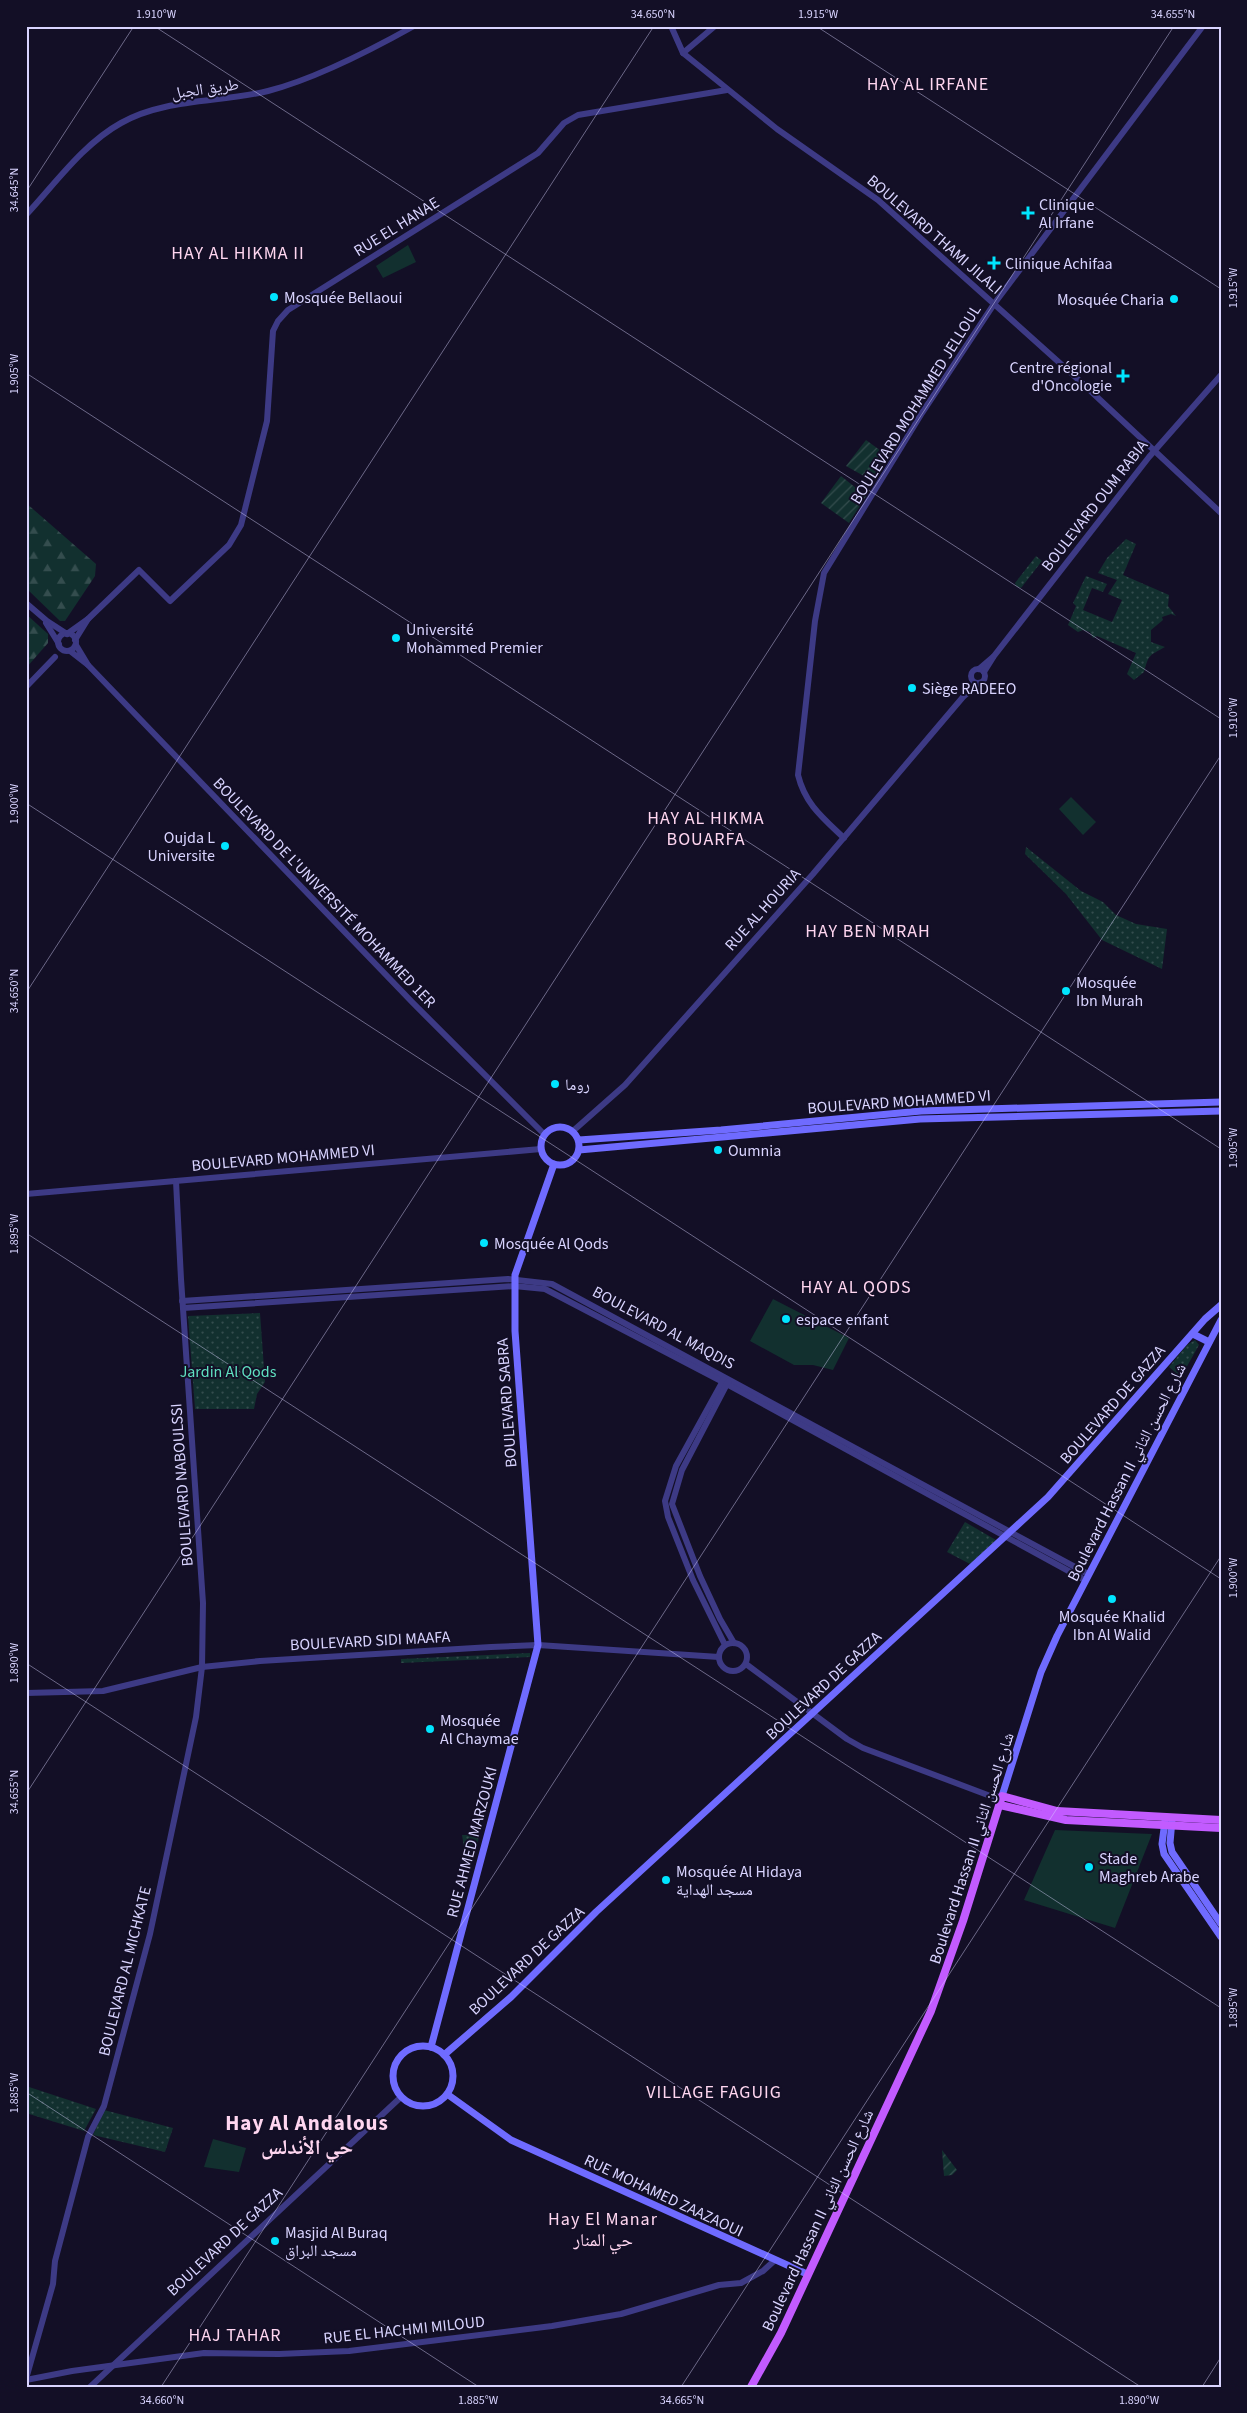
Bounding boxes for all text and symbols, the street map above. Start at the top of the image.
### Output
text: 1.910°W [136,6,177,23]
text: 34.650°N [631,6,675,23]
text: 1.915°W [798,6,839,23]
text: 34.655°N [1151,6,1195,23]
district label: HAY AL IRFANE [867,72,989,97]
street label: طريق الجبل [170,73,240,105]
text: 34.645°N [6,168,23,212]
street label: BOULEVARD THAMI JILALI [862,170,1007,300]
street label: RUE EL HANAE [350,192,444,262]
place label: Clinique Al Irfane [1039,194,1094,234]
marker: Clinique Al Irfane [1021,206,1035,220]
district label: HAY AL HIKMA II [171,241,305,266]
place label: Clinique Achifaa [1005,253,1113,275]
marker: Clinique Achifaa [987,256,1001,270]
text: 1.915°W [1225,267,1242,308]
place label: Mosquée Bellaoui [284,287,403,309]
place label: Mosquée Charia [1057,289,1164,311]
marker: Mosquée Bellaoui [268,291,280,303]
marker: Mosquée Charia [1168,293,1180,305]
street label: BOULEVARD MOHAMMED JELLOUL [845,300,987,509]
text: 1.905°W [6,353,23,394]
place label: Centre régional d'Oncologie [1010,357,1112,397]
marker: Centre régional d'Oncologie [1116,369,1130,383]
street label: BOULEVARD OUM RABIA [1036,435,1153,576]
place label: Université Mohammed Premier [406,619,543,659]
marker: Université Mohammed Premier [390,632,402,644]
place label: Siège RADEEO [922,678,1016,700]
marker: Siège RADEEO [906,682,918,694]
text: 1.910°W [1225,697,1242,738]
street label: BOULEVARD DE L'UNIVERSITÉ MOHAMMED 1ER [208,773,441,1013]
text: 1.900°W [6,783,23,824]
district label: HAY AL HIKMA BOUARFA [647,806,765,852]
place label: Oujda L Universite [147,827,215,867]
marker: Oujda L Universite [219,840,231,852]
street label: RUE AL HOURIA [720,863,806,956]
district label: HAY BEN MRAH [805,919,931,944]
text: 34.650°N [6,969,23,1013]
place label: Mosquée Ibn Murah [1076,972,1143,1012]
marker: Mosquée Ibn Murah [1060,985,1072,997]
place label: روما [565,1074,590,1096]
marker: روما [549,1078,561,1090]
street label: BOULEVARD MOHAMMED VI [807,1085,992,1119]
text: 1.905°W [1225,1127,1242,1168]
street label: BOULEVARD MOHAMMED VI [190,1139,376,1177]
place label: Oumnia [728,1140,781,1162]
marker: Oumnia [712,1144,724,1156]
text: 1.895°W [6,1213,23,1254]
place label: Mosquée Al Qods [494,1233,609,1255]
marker: Mosquée Al Qods [478,1237,490,1249]
district label: HAY AL QODS [800,1275,912,1300]
street label: BOULEVARD AL MAQDIS [588,1281,739,1375]
place label: espace enfant [796,1309,889,1331]
marker: espace enfant [780,1313,792,1325]
street label: BOULEVARD SABRA [491,1337,522,1468]
street label: BOULEVARD DE GAZZA [1055,1340,1171,1469]
street label: Boulevard Hassan II شارع الحسن الثاني [1062,1360,1193,1586]
park label: Jardin Al Qods [180,1361,277,1383]
street label: BOULEVARD NABOULSSI [165,1403,199,1567]
text: 1.900°W [1225,1557,1242,1598]
marker: Mosquée Khalid Ibn Al Walid [1106,1593,1118,1605]
place label: Mosquée Khalid Ibn Al Walid [1059,1606,1165,1646]
street label: BOULEVARD SIDI MAAFA [289,1626,451,1656]
street label: BOULEVARD DE GAZZA [761,1626,887,1745]
text: 1.890°W [6,1642,23,1683]
place label: Mosquée Al Chaymae [440,1710,519,1750]
marker: Mosquée Al Chaymae [424,1723,436,1735]
street label: Boulevard Hassan II شارع الحسن الثاني [924,1730,1021,1967]
street label: RUE AHMED MARZOUKI [441,1764,503,1920]
text: 34.655°N [6,1770,23,1814]
place label: Stade Maghreb Arabe [1099,1848,1200,1888]
place label: Mosquée Al Hidaya مسجد الهداية [676,1861,802,1901]
marker: Stade Maghreb Arabe [1083,1861,1095,1873]
marker: Mosquée Al Hidaya مسجد الهداية [660,1874,672,1886]
street label: BOULEVARD AL MICHKATE [93,1884,157,2059]
street label: BOULEVARD DE GAZZA [464,1901,590,2020]
text: 1.895°W [1225,1987,1242,2028]
text: 1.885°W [6,2072,23,2113]
district label: VILLAGE FAGUIG [646,2080,782,2105]
street label: Boulevard Hassan II شارع الحسن الثاني [757,2106,880,2335]
district label: Hay Al Andalous حي الأندلس [225,2108,389,2163]
street label: RUE MOHAMED ZAAZAOUI [580,2149,747,2243]
street label: BOULEVARD DE GAZZA [162,2182,288,2301]
district label: Hay El Manar حي المنار [548,2207,658,2255]
place label: Masjid Al Buraq مسجد البراق [285,2222,388,2262]
marker: Masjid Al Buraq مسجد البراق [269,2235,281,2247]
street label: RUE EL HACHMI MILOUD [322,2311,486,2349]
district label: HAJ TAHAR [188,2323,282,2348]
text: 34.660°N [140,2392,184,2409]
text: 1.885°W [458,2392,499,2409]
text: 34.665°N [660,2392,704,2409]
text: 1.890°W [1119,2392,1160,2409]

